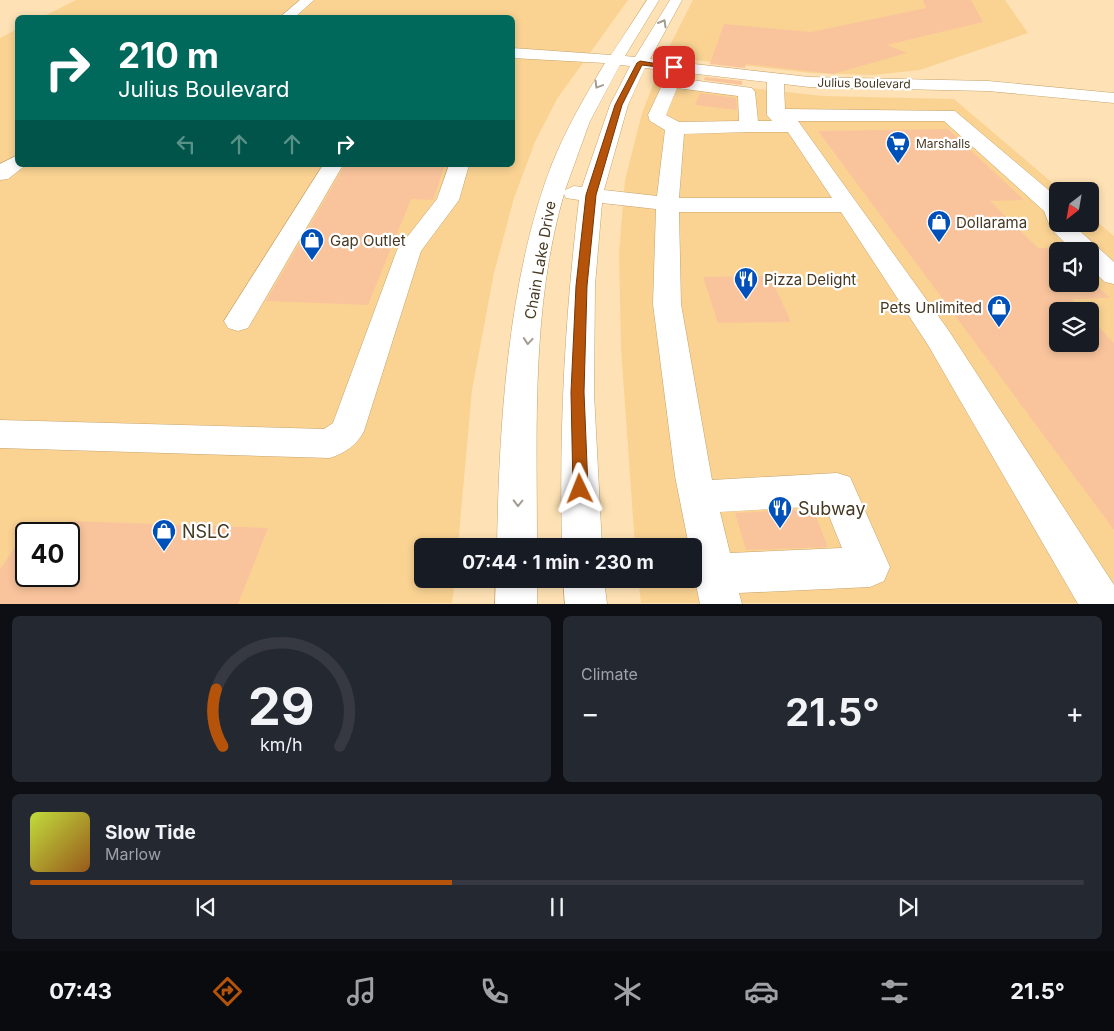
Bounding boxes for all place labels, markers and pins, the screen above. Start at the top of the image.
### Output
pin [653,46,695,88]
supermarket icon: Marshalls [885,130,911,164]
place label: Marshalls [916,136,970,151]
shop icon: Dollarama [926,209,952,243]
place label: Dollarama [956,213,1027,232]
shop icon: Gap Outlet [299,227,325,261]
place label: Gap Outlet [330,231,406,250]
restaurant icon: Pizza Delight [733,266,759,300]
place label: Pizza Delight [764,270,856,289]
shop icon: Pets Unlimited [986,294,1012,328]
place label: Pets Unlimited [880,298,982,317]
restaurant icon: Subway [767,495,793,529]
place label: Subway [798,498,866,519]
shop icon: NSLC [151,518,177,552]
place label: NSLC [182,521,230,542]

